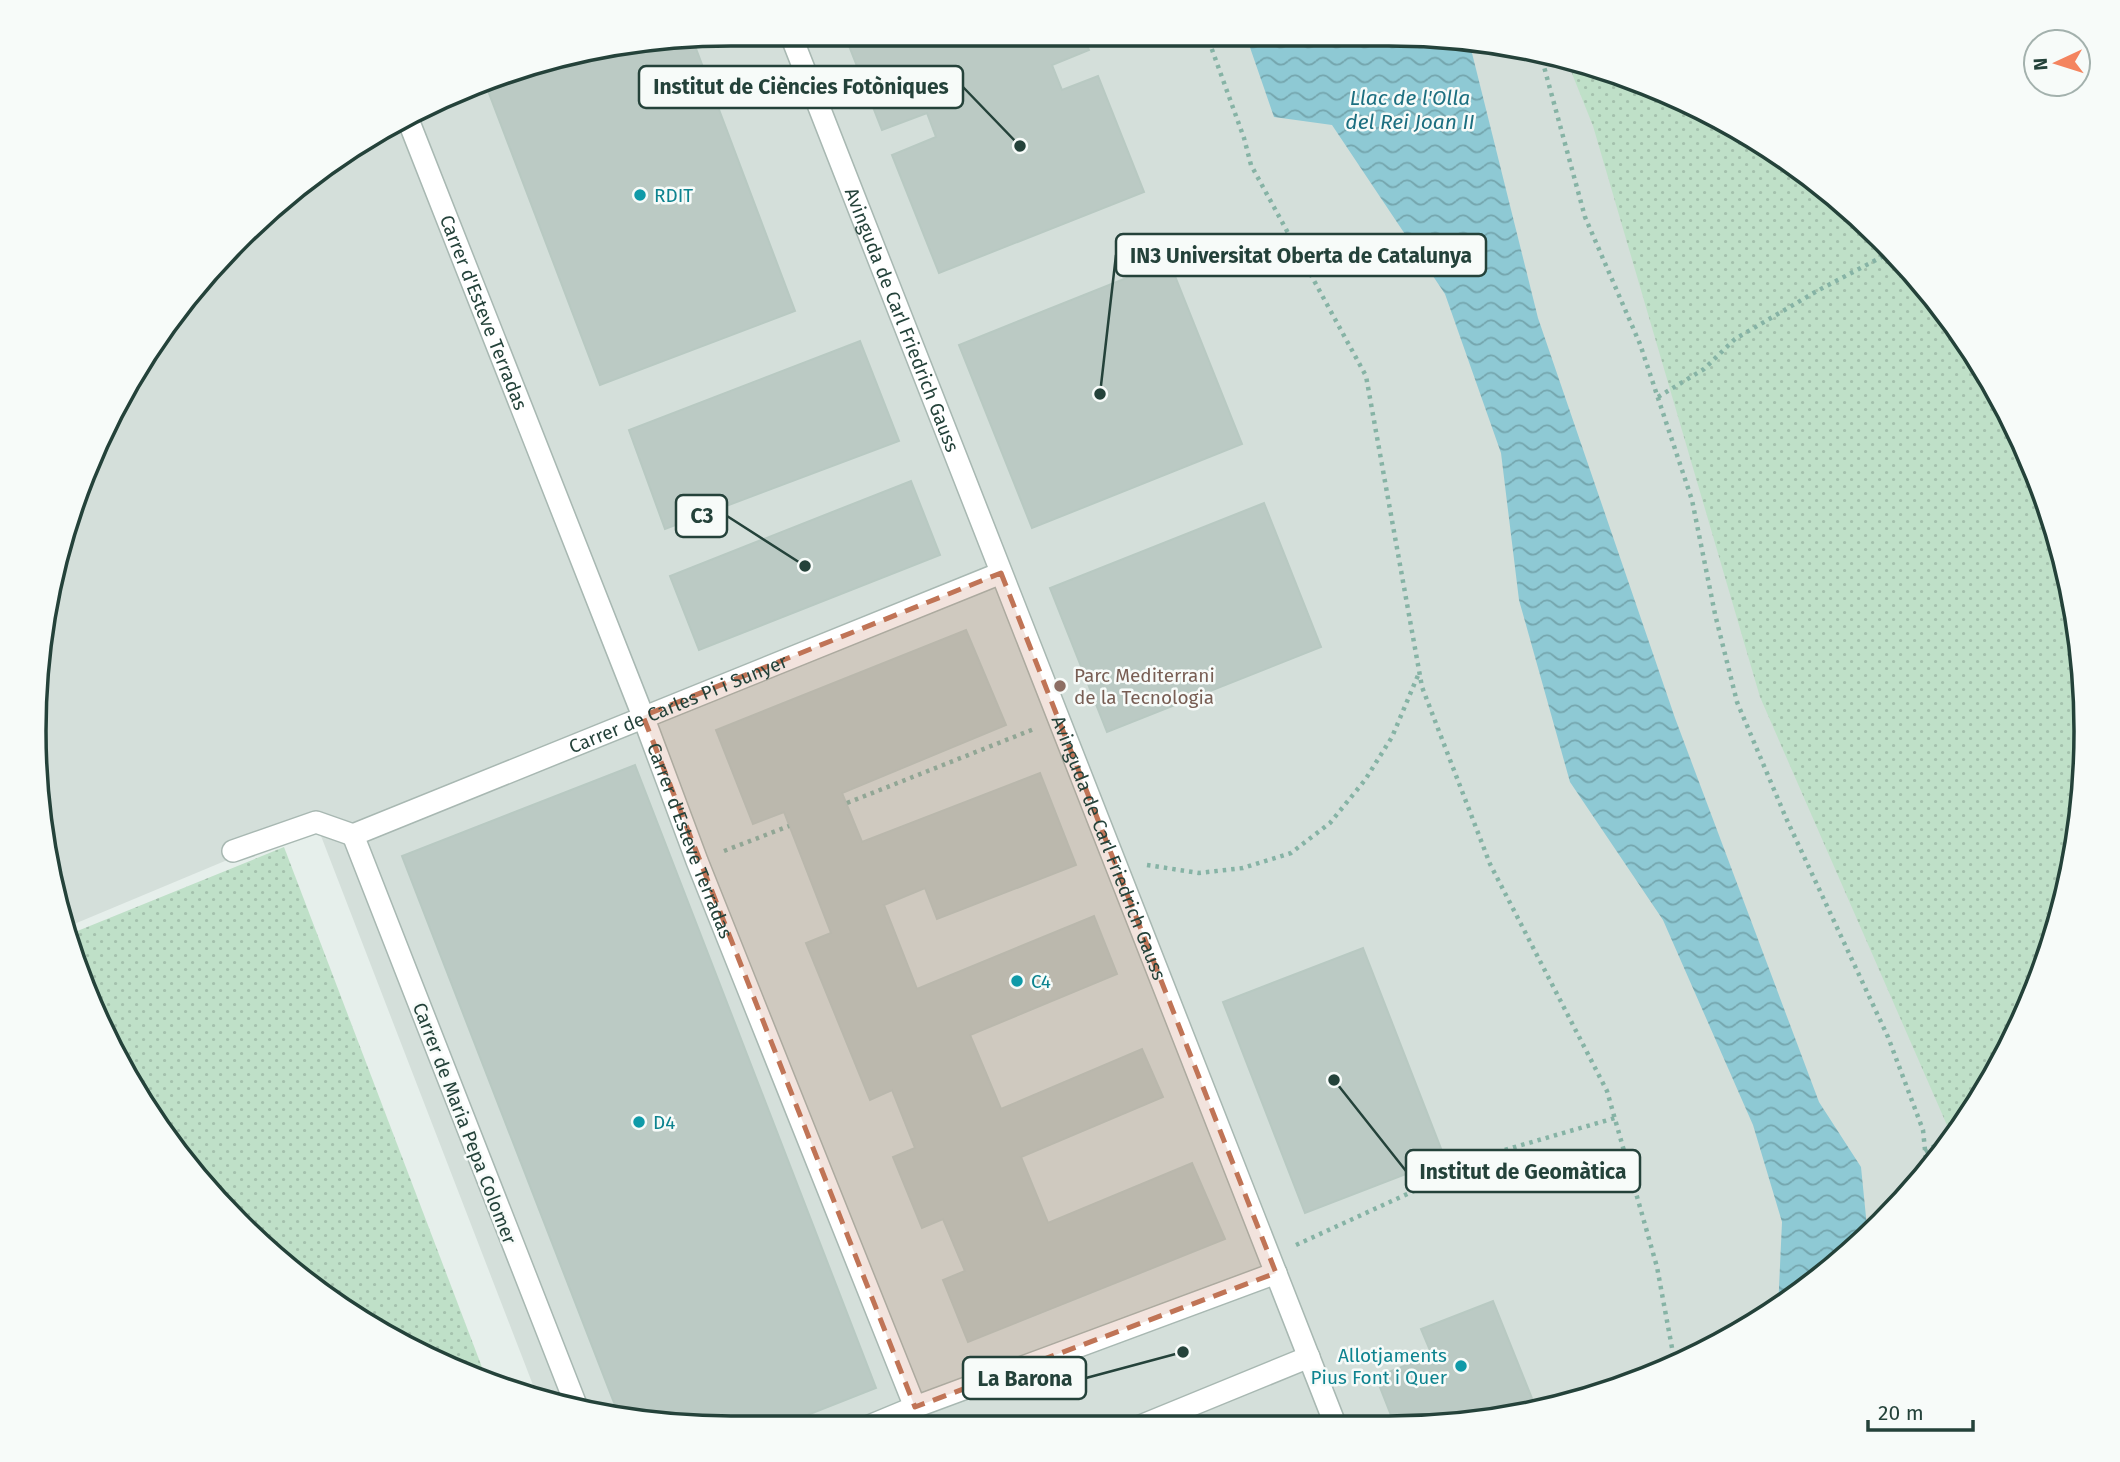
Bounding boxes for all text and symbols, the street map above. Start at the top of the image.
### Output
north arrow [2022,28,2092,98]
text: N [2029,57,2052,71]
callout: Institut de Ciències Fotòniques [639,66,963,108]
text: Institut de Ciències Fotòniques [653,74,949,100]
water label: Llac de l'Olla del Rei Joan II [1345,85,1475,135]
place label: RDIT [654,184,693,207]
street label: Avinguda de Carl Friedrich Gauss [840,185,964,455]
marker: RDIT [632,187,648,203]
street label: Carrer d'Esteve Terradas [435,212,532,413]
callout: IN3 Universitat Oberta de Catalunya [1116,234,1486,276]
text: IN3 Universitat Oberta de Catalunya [1130,243,1472,269]
callout: C3 [676,495,727,537]
text: C3 [691,503,714,529]
street label: Carrer de Carles Pi i Sunyer [566,649,791,759]
place label: Parc Mediterrani de la Tecnologia [1074,664,1215,709]
marker: Parc Mediterrani de la Tecnologia [1052,678,1068,694]
street label: Avinguda de Carl Friedrich Gauss [1047,712,1171,983]
street label: Carrer d'Esteve Terradas [642,740,738,942]
place label: C4 [1031,970,1051,993]
marker: C4 [1009,973,1025,989]
street label: Carrer de Maria Pepa Colomer [408,999,522,1248]
place label: D4 [653,1111,675,1134]
marker: D4 [631,1114,647,1130]
callout: Institut de Geomàtica [1406,1150,1640,1192]
text: Institut de Geomàtica [1420,1159,1626,1185]
place label: Allotjaments Pius Font i Quer [1311,1344,1448,1389]
callout: La Barona [963,1357,1086,1399]
marker: Allotjaments Pius Font i Quer [1453,1358,1469,1374]
text: La Barona [977,1366,1073,1392]
scale bar [1868,1388,1973,1432]
text: 20 m [1878,1400,1924,1426]

